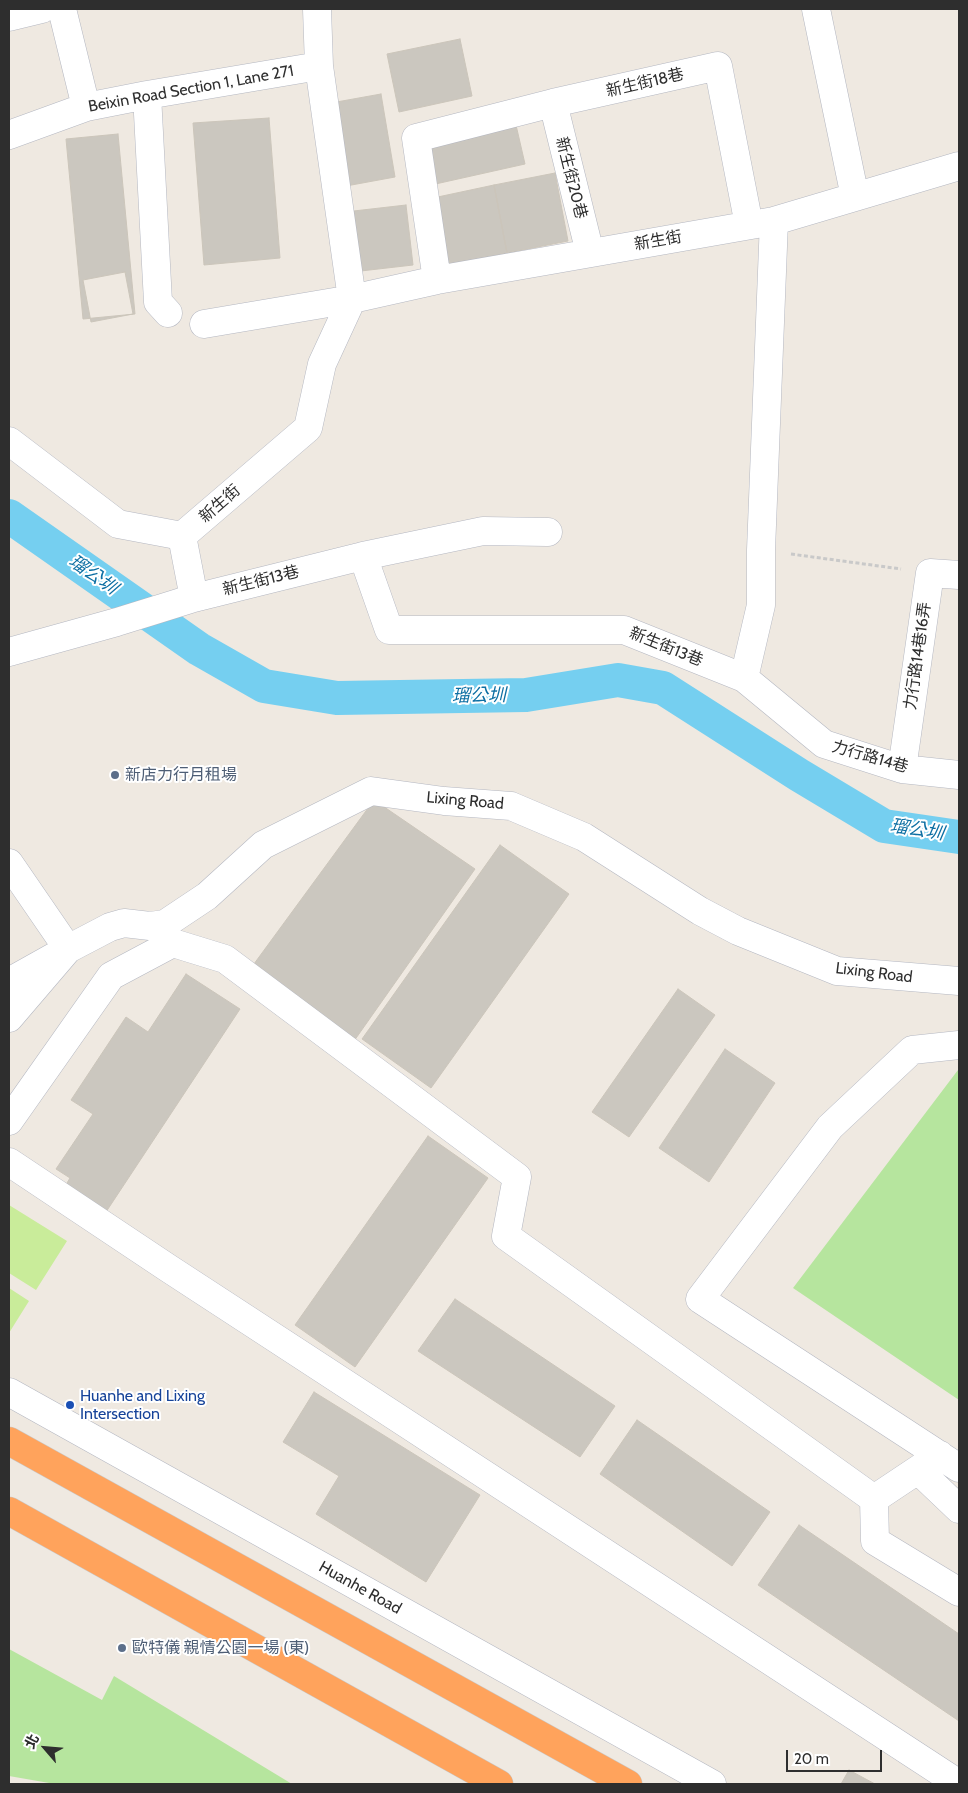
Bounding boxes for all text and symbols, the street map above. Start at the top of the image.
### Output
street label: Beixin Road Section 1, Lane 271 [87,61,295,117]
street label: 新生街18巷 [604,65,686,101]
street label: 新生街20巷 [552,135,590,221]
street label: 新生街 [633,227,683,255]
street label: 新生街 [196,481,244,527]
water label: 瑠公圳 [65,551,121,599]
street label: 新生街13巷 [221,562,301,600]
street label: 力行路14巷16弄 [901,601,935,711]
street label: 新生街13巷 [626,624,706,670]
water label: 瑠公圳 [452,685,506,707]
street label: 力行路14巷 [830,737,910,777]
place label: 新店力行月租場 [125,765,237,785]
marker: 新店力行月租場 [109,769,121,781]
street label: Lixing Road [426,788,504,814]
water label: 瑠公圳 [889,815,945,845]
street label: Lixing Road [834,959,914,987]
place label: Huanhe and Lixing Intersection [80,1386,205,1424]
marker: Huanhe and Lixing Intersection [64,1399,76,1411]
street label: Huanhe Road [315,1557,405,1619]
place label: 歐特儀 親情公園一場 (東) [132,1638,309,1658]
marker: 歐特儀 親情公園一場 (東) [116,1642,128,1654]
north arrow [20,1723,70,1773]
text: 北 [20,1731,43,1752]
scale bar [788,1740,884,1772]
text: 20 m [794,1750,829,1768]

